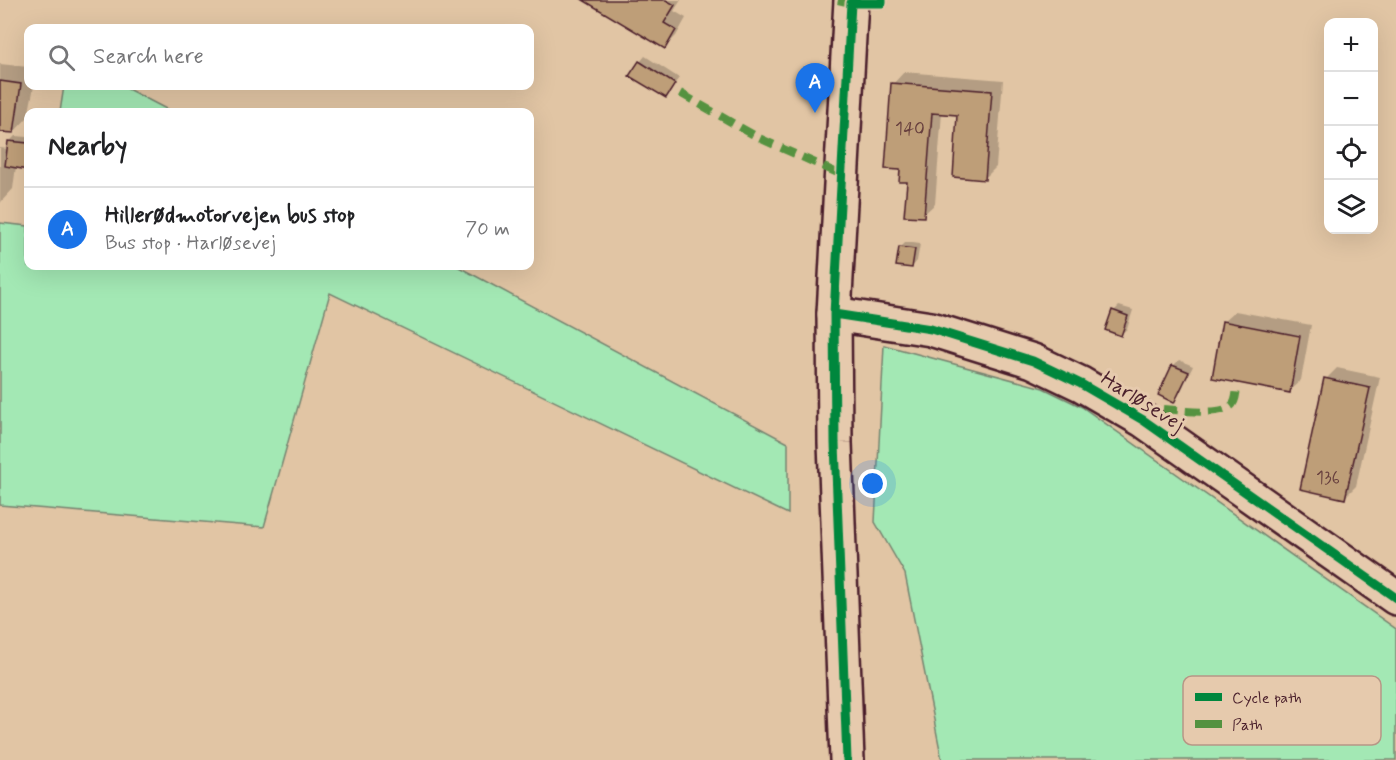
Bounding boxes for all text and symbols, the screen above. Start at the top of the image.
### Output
map controls [1324,18,1378,234]
button: + [1324,18,1378,72]
search box [24,24,534,90]
icon: search [45,41,78,74]
text: Search here [93,43,204,71]
pin: A [796,63,834,113]
button: − [1324,72,1378,126]
house number: 140 [895,117,925,141]
button: locate [1324,126,1378,180]
text: Nearby [48,130,127,164]
button: layers [1324,180,1378,234]
text: Hillerødmotorvejen bus stop [105,202,355,230]
text: A [61,216,74,243]
text: 70 m [465,216,510,243]
text: Bus stop · Harløsevej [105,230,276,257]
street label: Harløsevej [1095,365,1190,439]
house number: 136 [1316,466,1340,490]
your location [858,469,887,498]
legend [1183,676,1381,745]
text: Cycle path [1232,688,1302,709]
text: Path [1232,715,1263,736]

